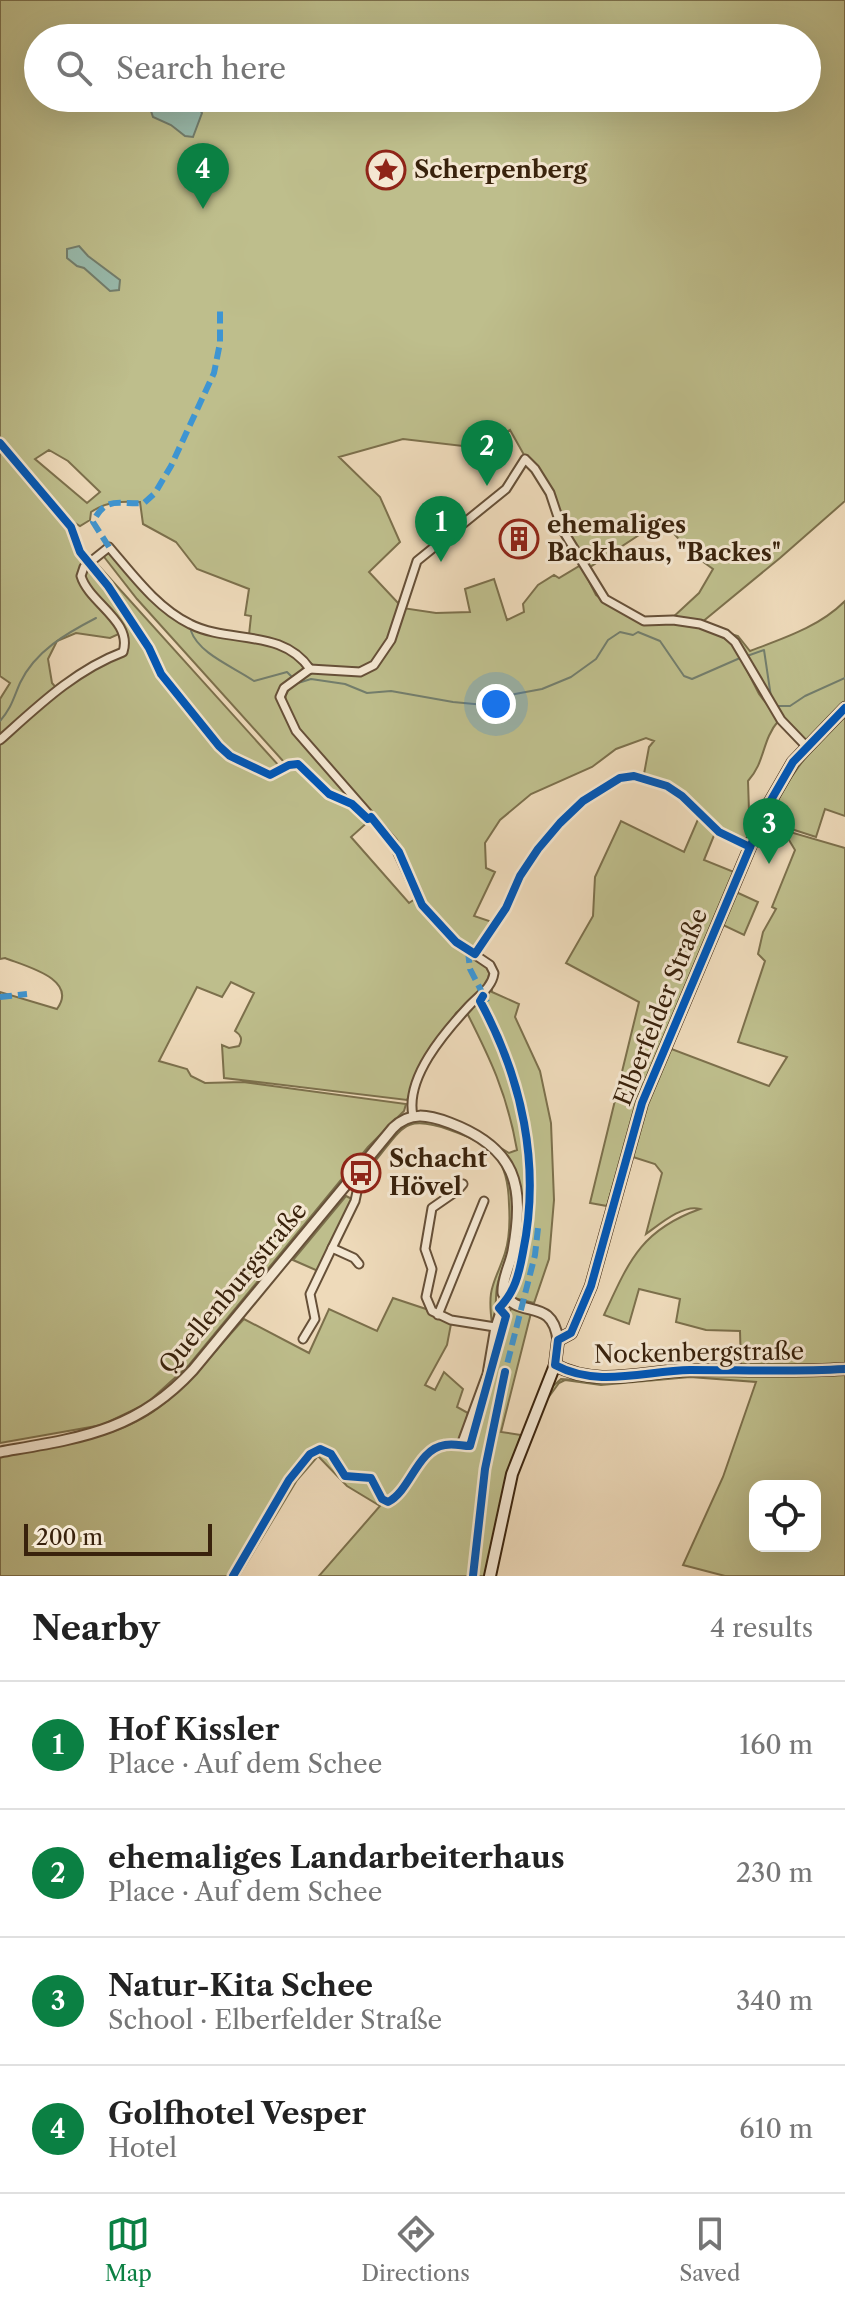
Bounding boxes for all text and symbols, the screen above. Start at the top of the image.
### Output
search box [24,24,821,112]
icon: search [52,46,96,90]
text: Search here [116,50,286,87]
pin: 4 [177,143,229,209]
place icon: Scherpenberg [365,149,407,191]
place label: Scherpenberg [414,155,589,184]
pin: 2 [461,420,513,486]
pin: 1 [415,496,467,562]
place label: ehemaliges Backhaus, "Backes" [547,510,781,567]
building icon: ehemaliges Backhaus, "Backes" [498,518,540,560]
your location [476,684,516,724]
pin: 3 [743,798,795,864]
street label: Elberfelder Straße [608,904,713,1110]
place label: Schacht Hövel [389,1144,488,1201]
bus stop icon: Schacht Hövel [340,1152,382,1194]
street label: Quellenburgstraße [153,1196,313,1379]
street label: Nockenbergstraße [594,1336,804,1369]
map controls [749,1480,821,1552]
button: locate [749,1480,821,1552]
scale bar [24,1520,212,1556]
text: 200 m [36,1524,103,1551]
text: Nearby [32,1607,160,1649]
text: 4 results [710,1612,813,1644]
text: Hof Kissler [108,1711,279,1748]
text: 1 [52,1729,64,1761]
text: 160 m [739,1729,813,1761]
text: Place · Auf dem Schee [108,1748,382,1780]
text: ehemaliges Landarbeiterhaus [108,1839,565,1876]
text: 2 [50,1857,66,1889]
text: 230 m [736,1857,813,1889]
text: Place · Auf dem Schee [108,1876,382,1908]
text: Natur-Kita Schee [108,1967,373,2004]
text: 3 [51,1985,65,2017]
text: 340 m [736,1985,813,2017]
text: School · Elberfelder Straße [108,2004,442,2036]
text: Golfhotel Vesper [108,2095,366,2132]
text: 4 [50,2113,66,2145]
text: 610 m [739,2113,813,2145]
text: Hotel [108,2132,177,2164]
tab: Map [105,2212,152,2287]
tab: Directions [361,2212,470,2287]
tab: Saved [679,2212,740,2287]

